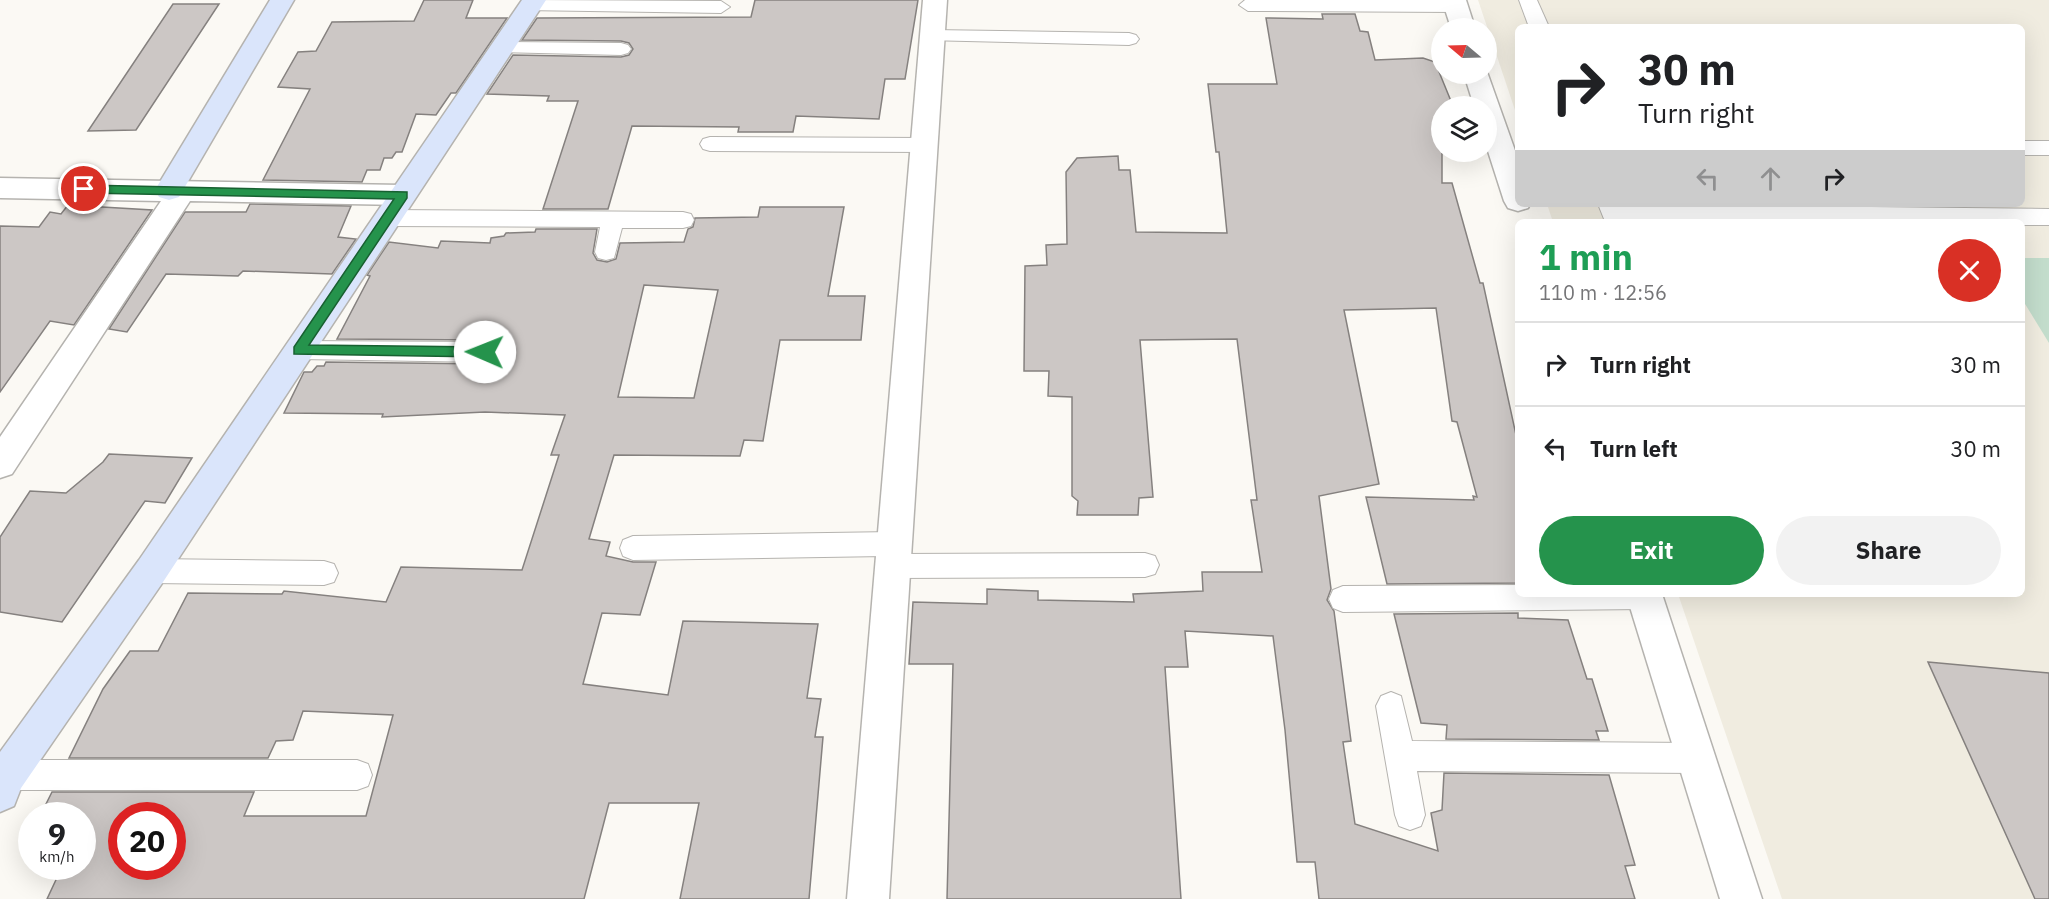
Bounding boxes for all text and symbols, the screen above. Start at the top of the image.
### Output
north arrow [1431,18,1497,84]
map controls [1431,18,1497,162]
text: 30 m [1638,42,1736,97]
icon: right [1539,48,1617,126]
text: Turn right [1638,95,1755,130]
button: layers [1431,96,1497,162]
icon: left [1691,162,1724,195]
icon: ahead [1754,162,1787,195]
icon: right [1817,162,1850,195]
pin [58,163,109,214]
icon: arrive [67,172,100,205]
text: 1 min [1539,233,1633,280]
button: close [1938,239,2001,302]
text: 110 m · 12:56 [1539,279,1667,306]
position arrow [453,320,517,384]
icon: right [1539,348,1572,381]
text: Turn right [1590,350,1691,379]
text: 30 m [1950,350,2001,379]
icon: left [1539,432,1572,465]
text: Turn left [1590,434,1678,463]
text: 30 m [1950,434,2001,463]
button: Exit [1539,516,1764,585]
button: Share [1776,516,2001,585]
speed limit sign: 20 [108,802,186,880]
text: 9 [48,814,66,853]
text: km/h [39,847,75,866]

